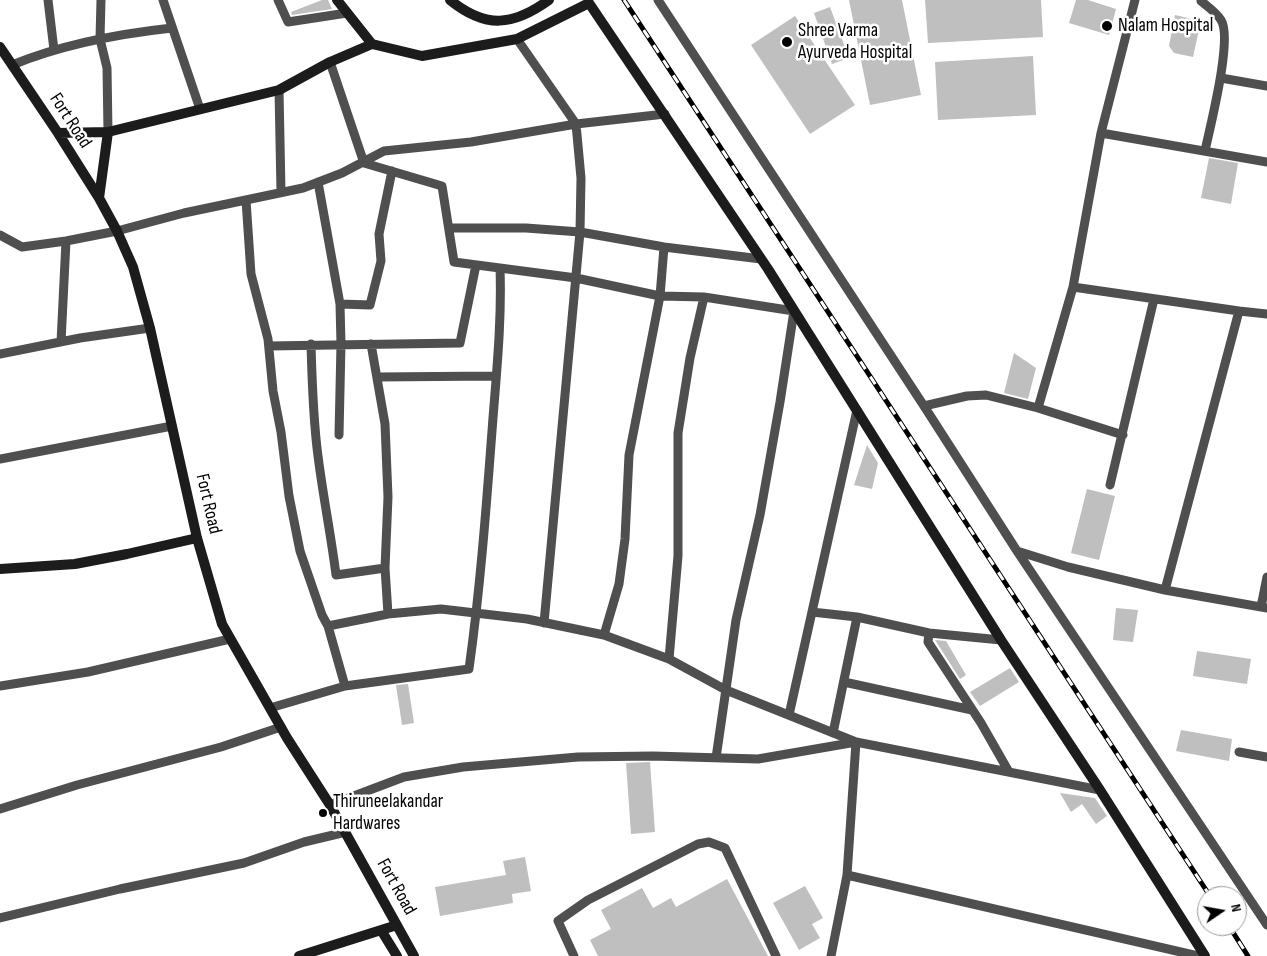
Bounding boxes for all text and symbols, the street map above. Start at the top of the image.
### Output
place label: Nalam Hospital [1118,15,1213,37]
marker: Nalam Hospital [1100,19,1114,33]
place label: Shree Varma Ayurveda Hospital [798,20,912,64]
marker: Shree Varma Ayurveda Hospital [780,35,794,49]
street label: Fort Road [44,89,96,153]
street label: Fort Road [190,472,226,536]
place label: Thiruneelakandar Hardwares [333,791,443,835]
marker: Thiruneelakandar Hardwares [317,807,329,819]
street label: Fort Road [371,855,421,919]
north arrow [1197,886,1247,936]
text: N [1227,903,1245,913]

